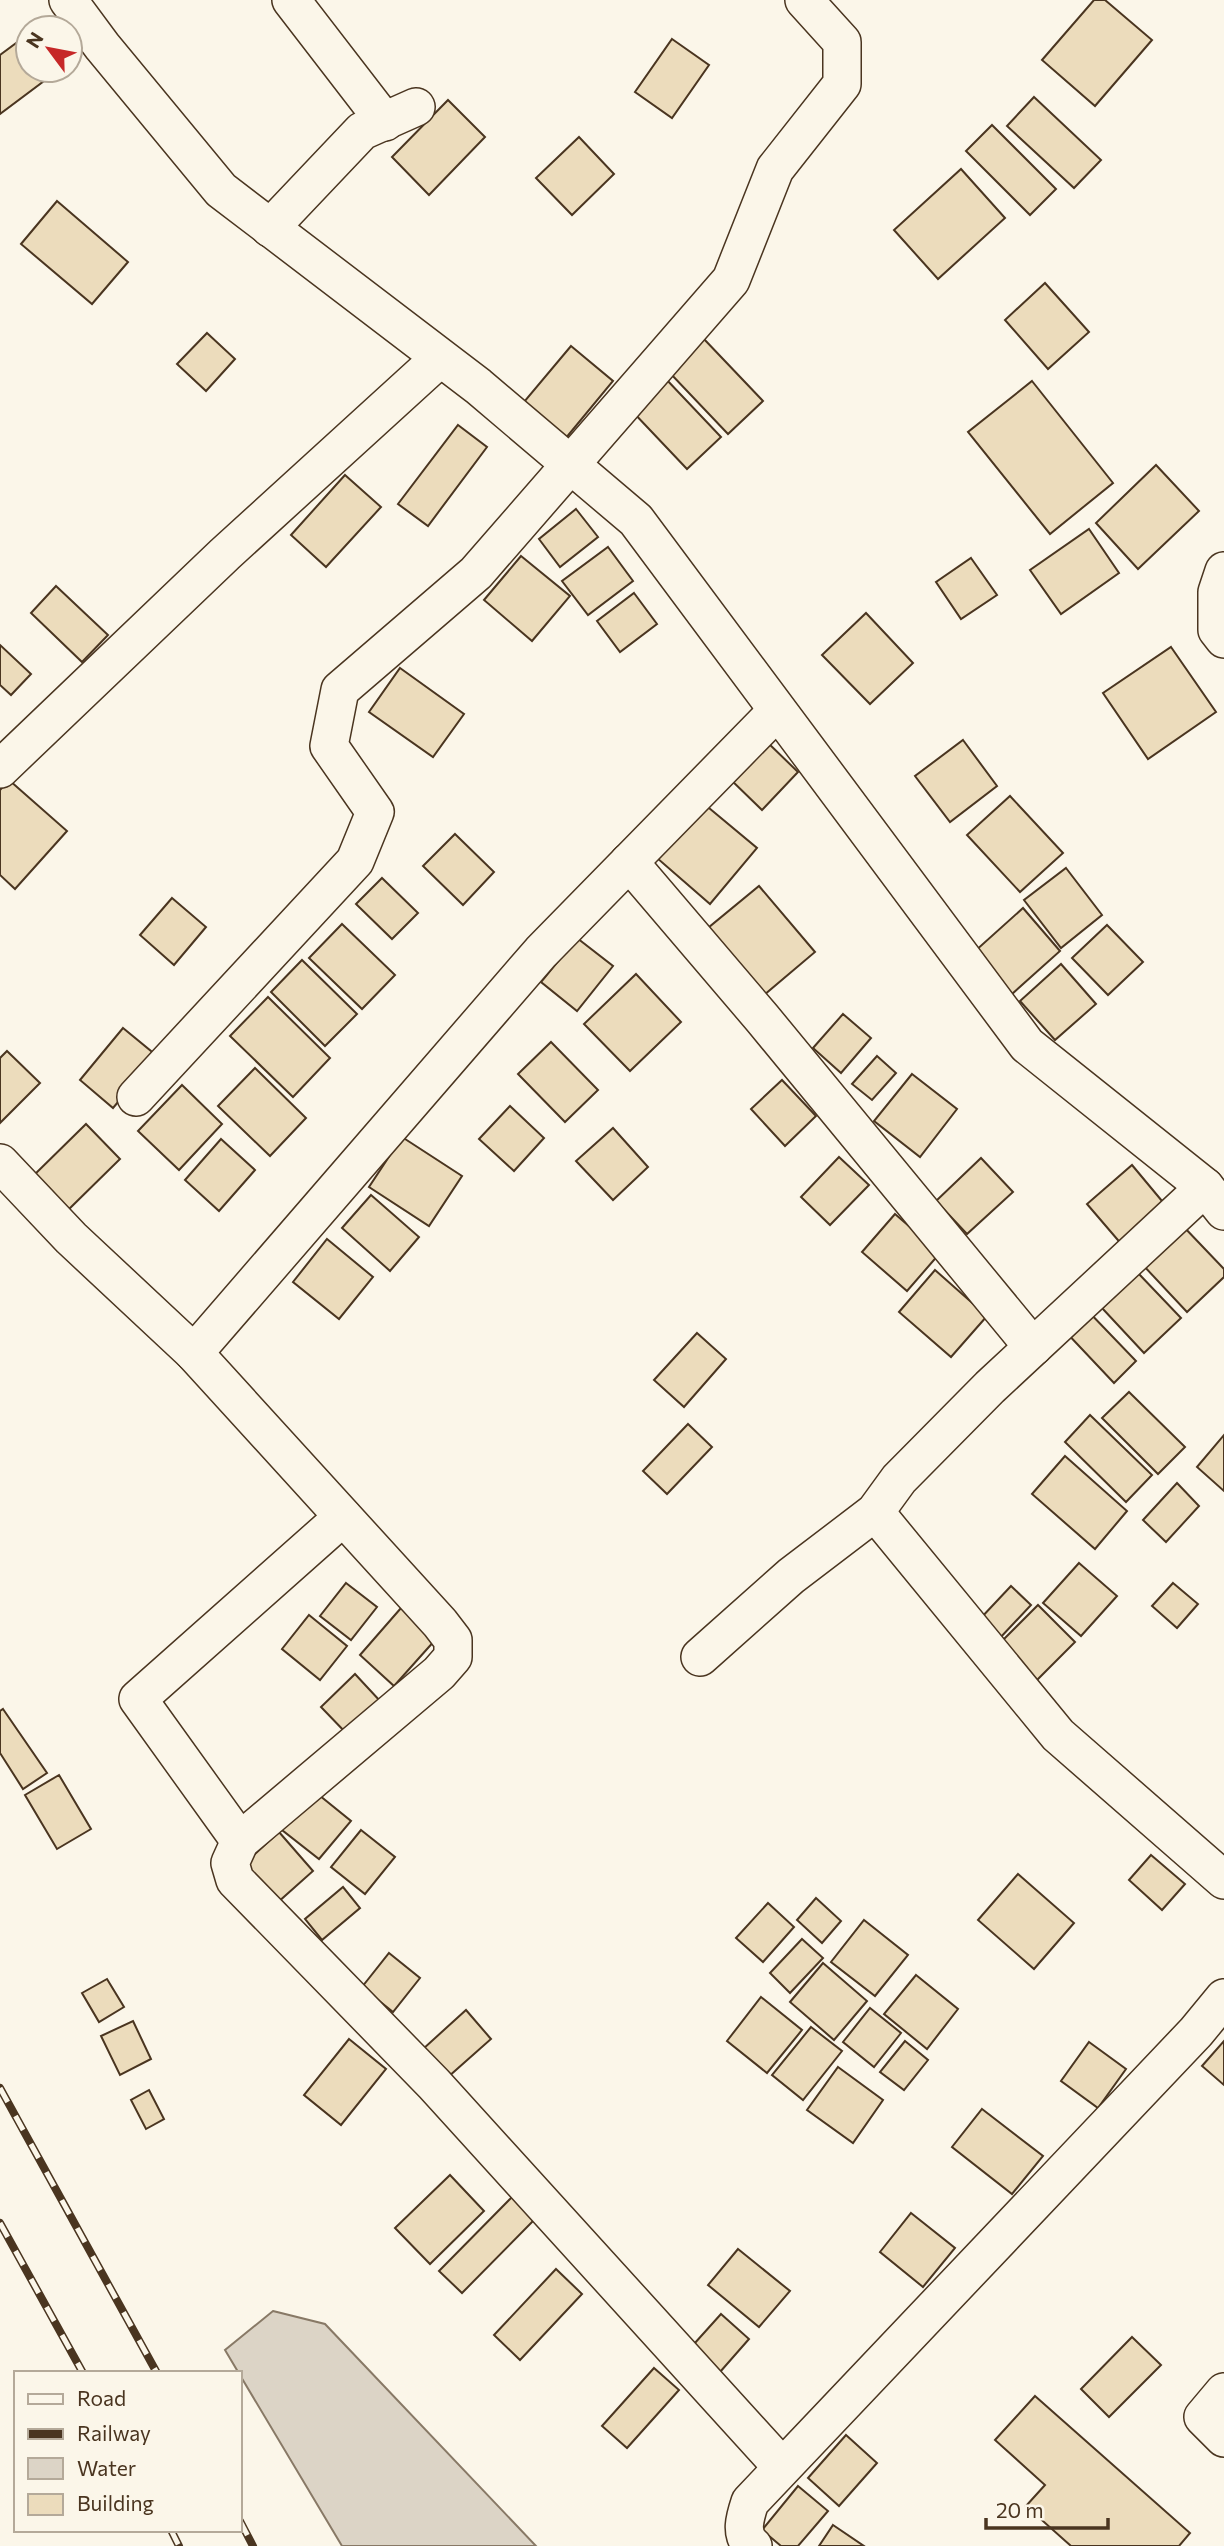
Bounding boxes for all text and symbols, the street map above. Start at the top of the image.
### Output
north arrow [14,14,84,84]
text: N [21,28,48,52]
legend [14,2371,242,2532]
text: Road [77,2385,126,2410]
text: Railway [77,2420,151,2445]
text: Water [77,2455,136,2480]
scale bar [986,2486,1108,2530]
text: Building [77,2490,154,2515]
text: 20 m [996,2497,1044,2522]

